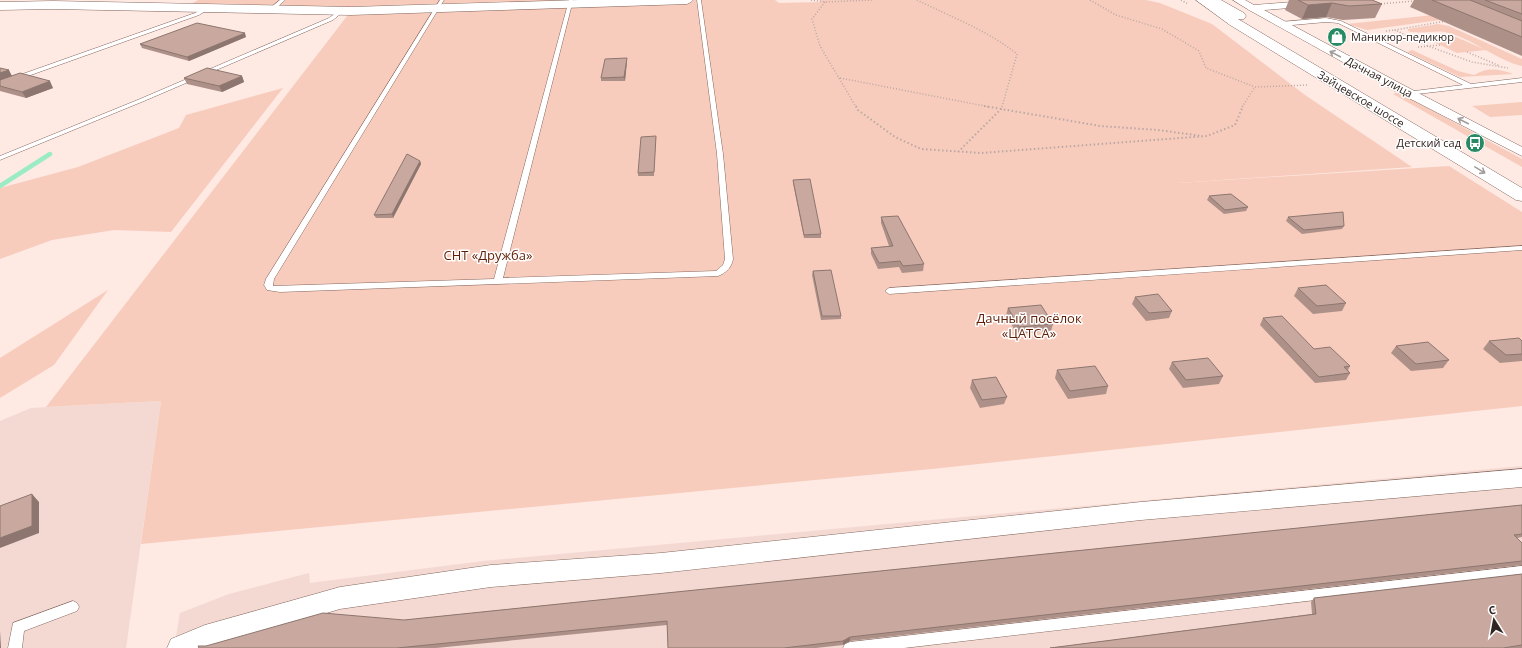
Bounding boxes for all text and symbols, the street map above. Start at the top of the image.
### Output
shop icon: Маникюр-педикюр [1326,26,1348,48]
place label: Маникюр-педикюр [1351,29,1454,44]
one-way arrow [1329,50,1341,57]
street label: Дачная улица [1343,53,1415,101]
street label: Зайцевское шоссе [1315,67,1407,130]
one-way arrow [1457,117,1469,125]
bus stop icon: Детский сад [1464,132,1486,154]
place label: Детский сад [1397,135,1462,150]
one-way arrow [1474,167,1486,175]
park label: СНТ «Дружба» [443,246,533,264]
park label: Дачный посёлок «ЦАТСА» [976,309,1082,342]
north arrow [1474,600,1514,640]
text: С [1487,602,1497,618]

